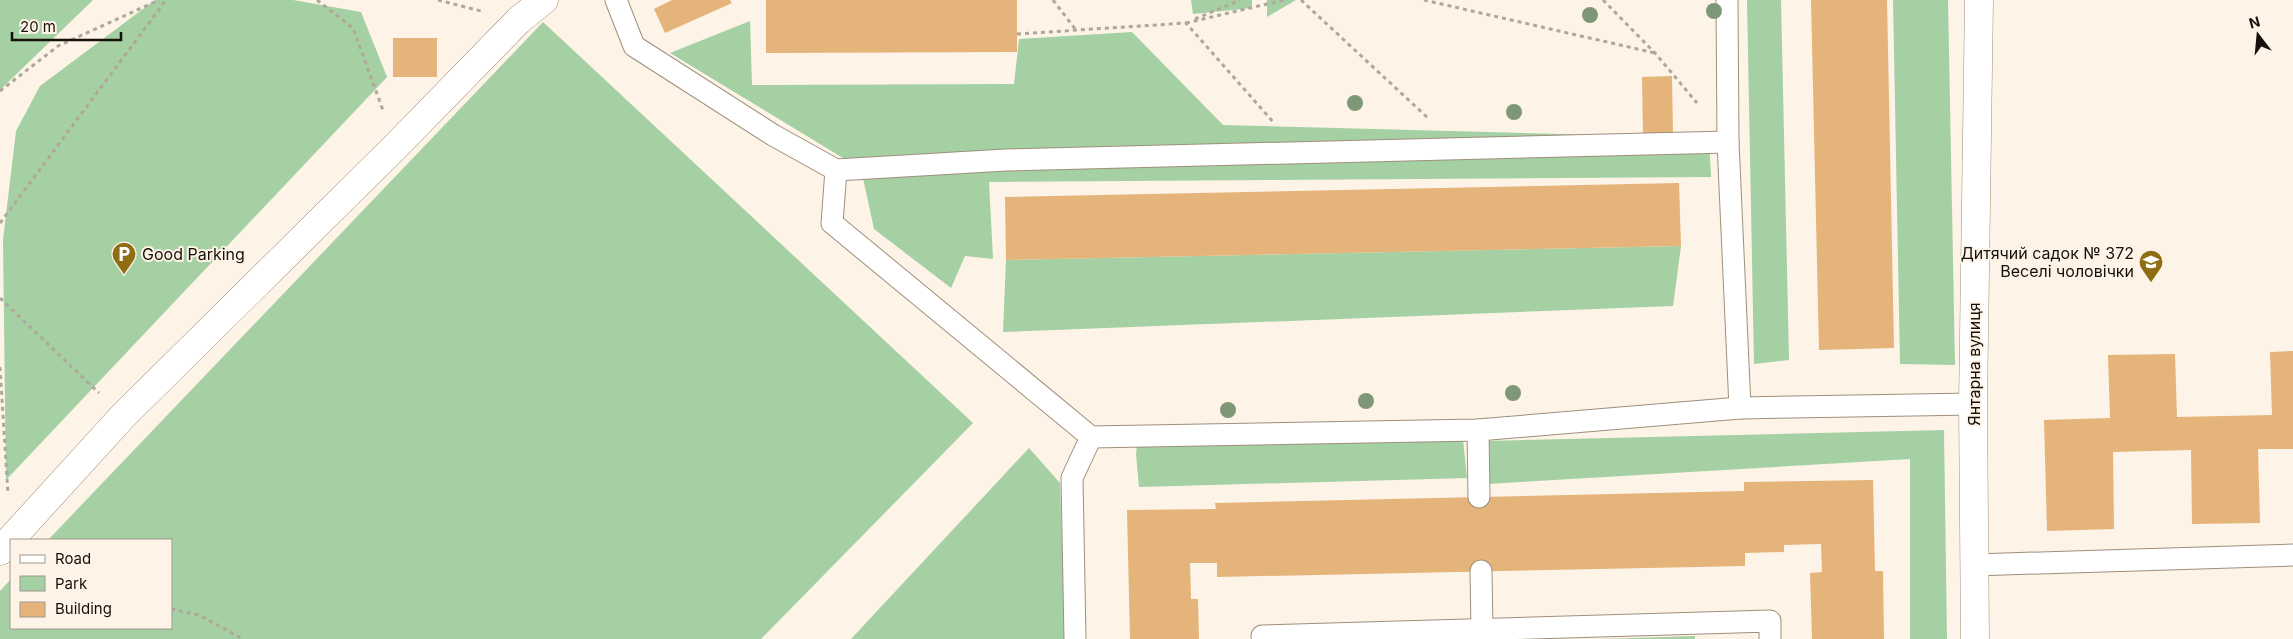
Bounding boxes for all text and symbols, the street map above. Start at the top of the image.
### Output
scale bar [12,10,121,42]
north arrow [2233,10,2283,60]
text: N [2247,12,2262,32]
text: 20 m [20,17,56,36]
parking icon: Good Parking [111,241,137,275]
place label: Дитячий садок № 372 Веселі чоловічки [1961,243,2134,281]
place label: Good Parking [142,244,245,264]
school or university icon: Дитячий садок № 372 Веселі чоловічки [2138,249,2164,283]
street label: Янтарна вулиця [1964,302,1984,426]
legend [10,539,172,629]
text: Road [55,549,91,568]
text: Park [55,574,88,593]
text: Building [55,599,112,618]

